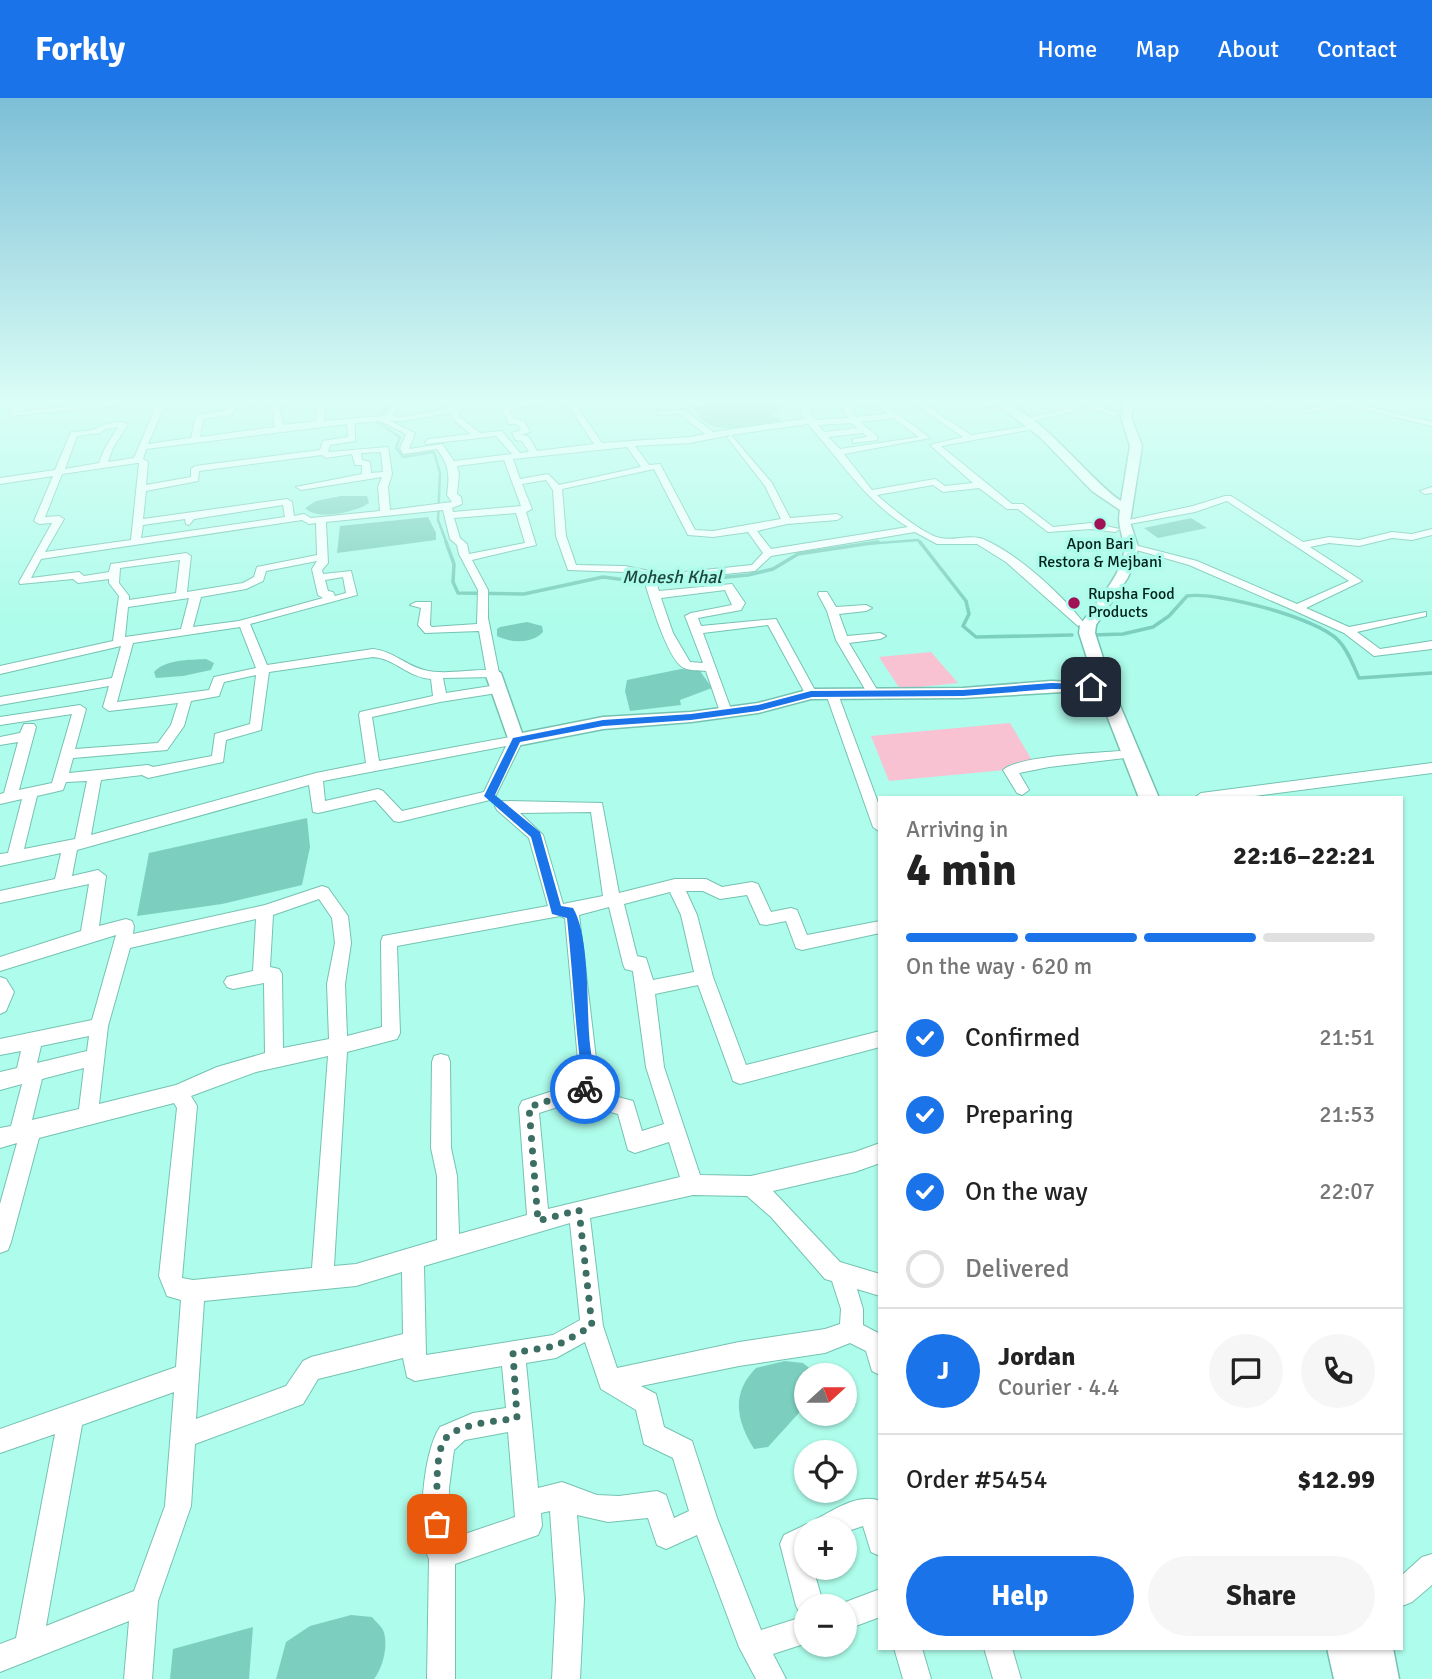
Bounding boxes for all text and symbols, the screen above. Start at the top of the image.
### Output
text: Forkly [35,29,125,70]
text: Home [1037,34,1097,64]
text: Map [1135,34,1180,64]
text: About [1218,34,1279,64]
text: Contact [1317,34,1397,64]
marker: Apon Bari Restora & Mejbani [1092,516,1108,532]
place label: Apon Bari Restora & Mejbani [1038,534,1162,572]
water label: Mohesh Khal [622,566,723,588]
place label: Rupsha Food Products [1088,584,1175,622]
marker: Rupsha Food Products [1066,595,1082,611]
pin [1061,657,1121,717]
icon: home [1072,668,1110,706]
text: Arriving in [906,815,1008,844]
text: 22:16–22:21 [1233,840,1375,872]
text: 4 min [906,842,1017,898]
text: On the way · 620 m [906,952,1092,981]
icon: check [906,1019,944,1057]
text: Confirmed [965,1022,1080,1054]
text: 21:51 [1319,1023,1375,1052]
courier [550,1054,620,1124]
icon: bike [566,1070,604,1108]
icon: check [906,1096,944,1134]
text: Preparing [965,1099,1073,1131]
text: 21:53 [1319,1100,1375,1129]
icon: check [906,1173,944,1211]
text: On the way [965,1176,1088,1208]
text: 22:07 [1319,1177,1375,1206]
text: Delivered [965,1253,1070,1285]
button: chat [1209,1334,1283,1408]
button: phone [1301,1334,1375,1408]
text: Jordan [998,1341,1075,1373]
text: J [937,1355,949,1387]
north arrow [794,1363,858,1426]
map controls [794,1363,857,1657]
text: Courier · 4.4 [998,1373,1119,1402]
button: locate [794,1440,857,1503]
text: Order #5454 [906,1464,1047,1496]
text: $12.99 [1297,1464,1375,1496]
pin [407,1494,467,1554]
icon: bag [418,1505,456,1543]
button: + [794,1517,857,1580]
button: Help [906,1556,1134,1636]
button: Share [1148,1556,1375,1636]
button: − [794,1594,857,1657]

